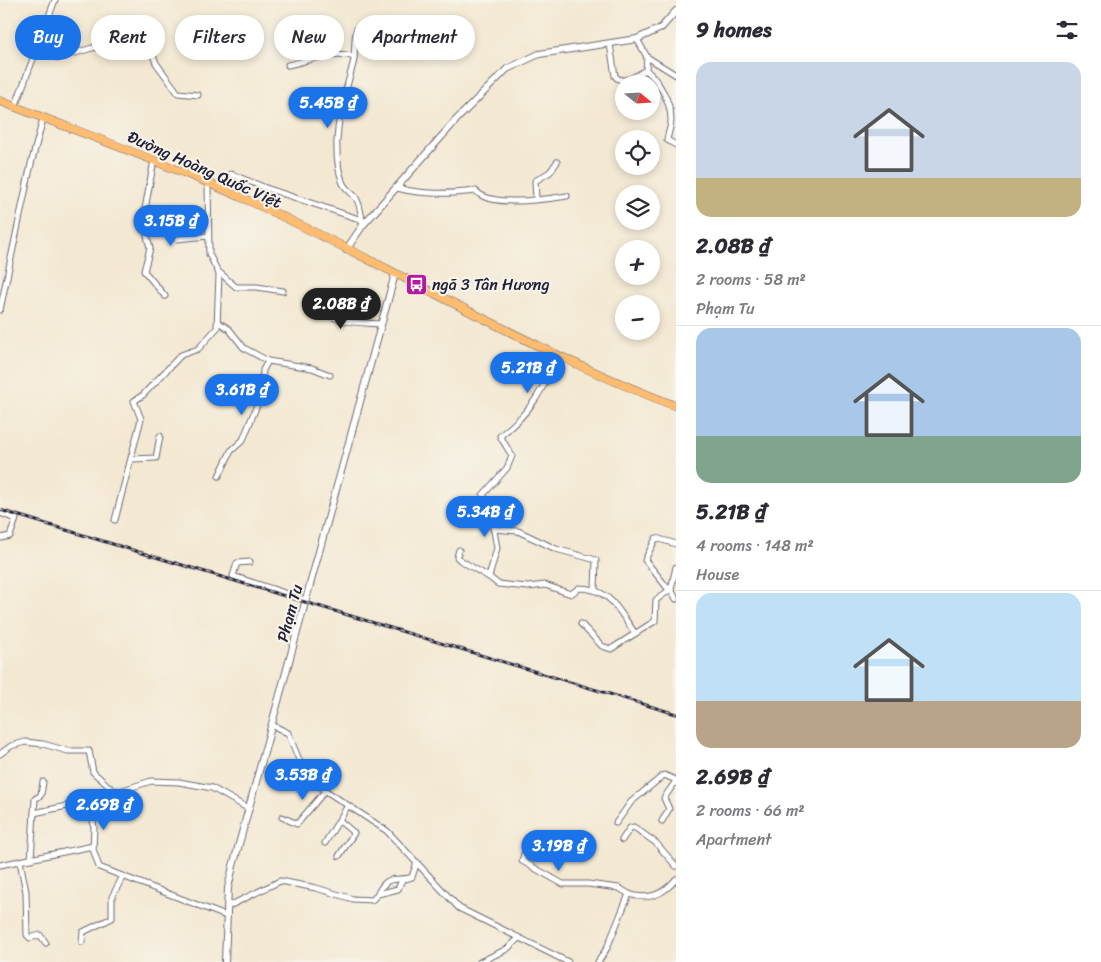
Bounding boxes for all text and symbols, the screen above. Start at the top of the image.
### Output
text: 9 homes [696,11,772,49]
chip: Buy [15,15,81,60]
chip: Rent [91,15,165,60]
chip: Filters [175,15,264,60]
chip: New [274,15,344,60]
chip: Apartment [354,15,475,60]
icon: filters [1053,16,1081,44]
north arrow [615,75,660,120]
map controls [615,75,660,340]
pin: 5.45B ₫ [282,86,374,129]
text: 5.45B ₫ [299,88,357,117]
icon: home [844,95,934,185]
street label: Đường Hoàng Quốc Việt [123,122,287,217]
button: locate [615,130,660,175]
button: layers [615,185,660,230]
pin: 3.15B ₫ [125,204,217,247]
text: 3.15B ₫ [145,206,197,235]
text: 2.08B ₫ [696,227,770,265]
button: + [615,240,660,285]
text: 2 rooms · 58 m² [696,265,806,294]
place label: ngã 3 Tân Hương [432,270,550,299]
bus stop icon: ngã 3 Tân Hương [404,272,428,296]
pin: 2.08B ₫ [295,288,387,330]
text: 2.08B ₫ [313,289,369,318]
text: Phạm Tu [696,294,755,323]
button: − [615,295,660,340]
pin: 5.21B ₫ [482,352,574,394]
text: 5.21B ₫ [501,353,555,382]
icon: home [844,360,934,450]
pin: 3.61B ₫ [196,374,288,416]
text: 3.61B ₫ [216,375,268,404]
text: 5.21B ₫ [696,493,766,531]
pin: 5.34B ₫ [439,496,531,538]
text: 5.34B ₫ [457,497,513,526]
text: 4 rooms · 148 m² [696,531,814,560]
text: House [696,560,739,589]
street label: Phạm Tu [268,581,311,645]
icon: home [844,625,934,715]
pin: 3.53B ₫ [257,758,349,801]
text: 2.69B ₫ [696,758,769,796]
text: 3.53B ₫ [276,760,330,789]
pin: 2.69B ₫ [58,788,150,831]
text: 2.69B ₫ [76,790,132,819]
text: 2 rooms · 66 m² [696,796,805,825]
text: Apartment [696,825,772,854]
pin: 3.19B ₫ [513,830,605,872]
text: 3.19B ₫ [533,831,586,860]

